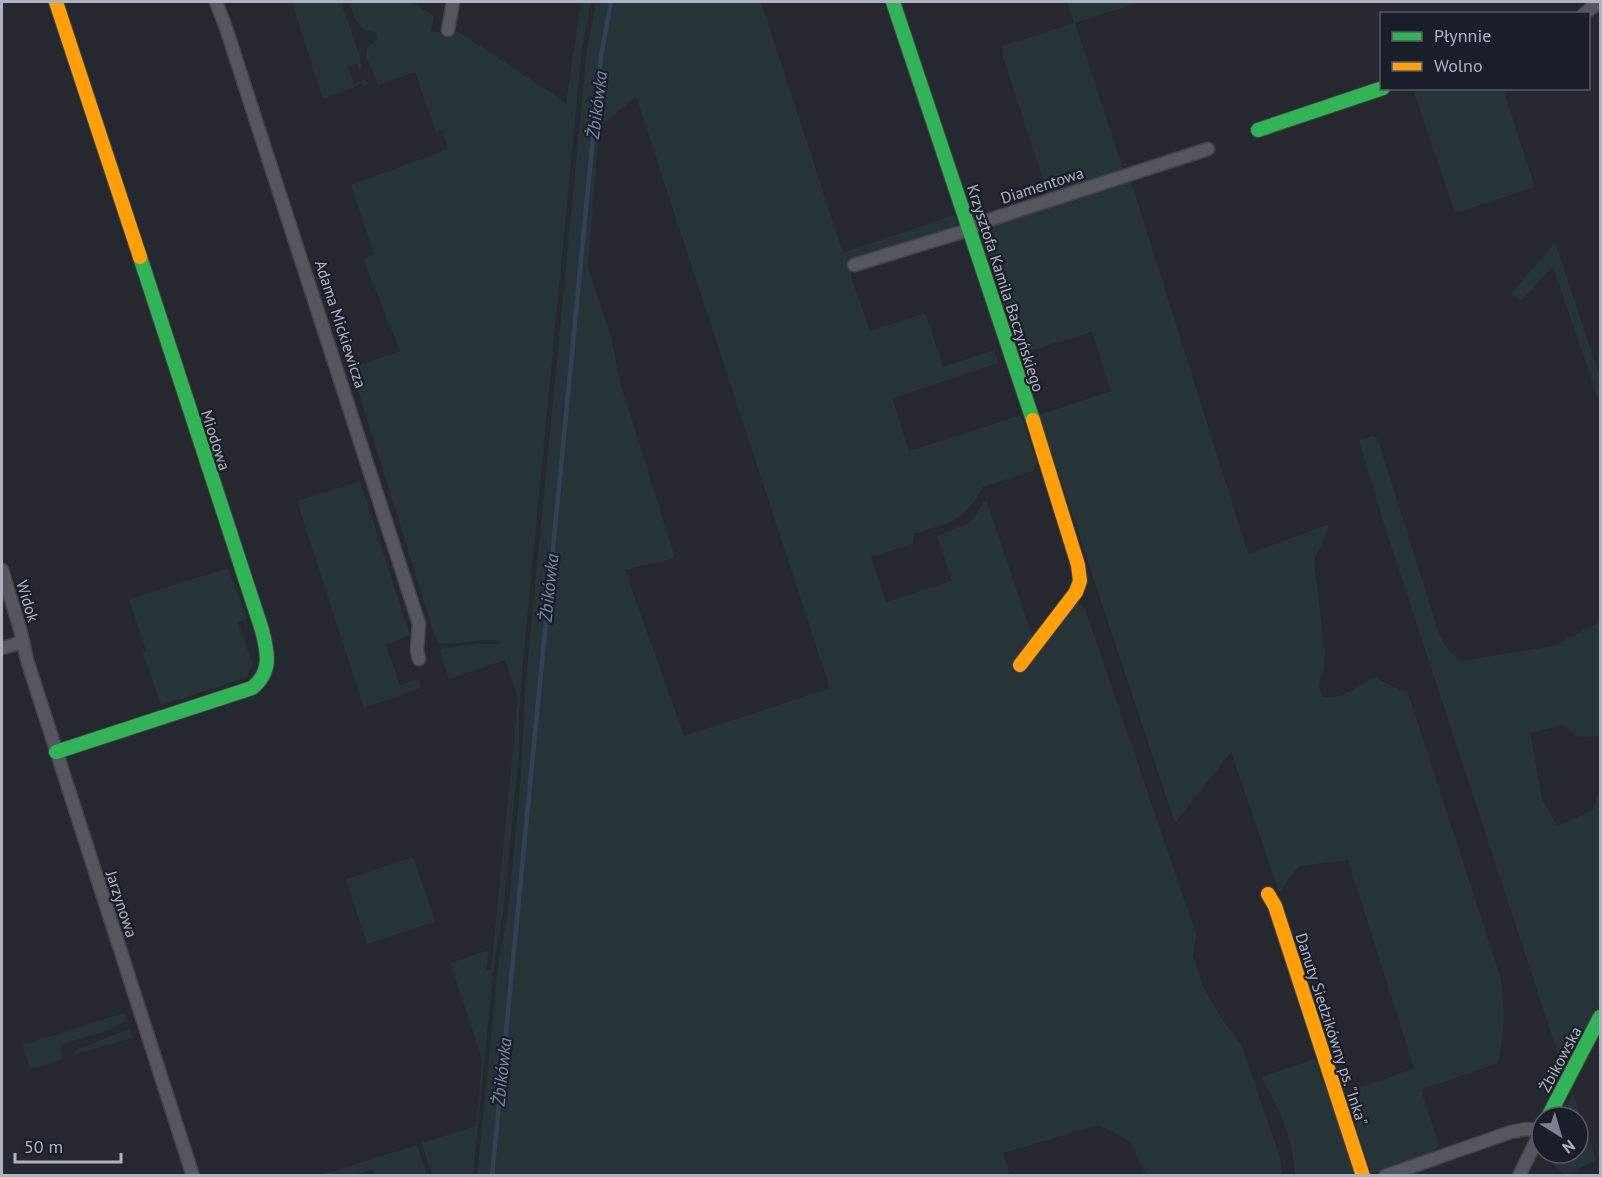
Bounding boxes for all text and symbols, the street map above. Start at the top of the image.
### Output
legend [1380,12,1590,90]
text: Płynnie [1434,24,1491,47]
text: Wolno [1434,54,1483,77]
water label: Żbikówka [581,69,612,141]
street label: Diamentowa [998,162,1086,208]
street label: Krzysztofa Kamila Baczyńskiego [963,182,1049,394]
street label: Adama Mickiewicza [311,258,371,390]
street label: Miodowa [197,407,235,473]
water label: Żbikówka [533,552,564,624]
street label: Widok [12,578,44,625]
street label: Jarzynowa [101,867,142,940]
street label: Danuty Siedzikówny ps. "Inka" [1291,930,1373,1128]
street label: Żbikowska [1534,1023,1586,1095]
water label: Żbikówka [486,1036,517,1108]
north arrow [1530,1105,1590,1165]
scale bar [15,1126,122,1164]
text: 50 m [24,1135,63,1158]
text: N [1559,1136,1579,1158]

